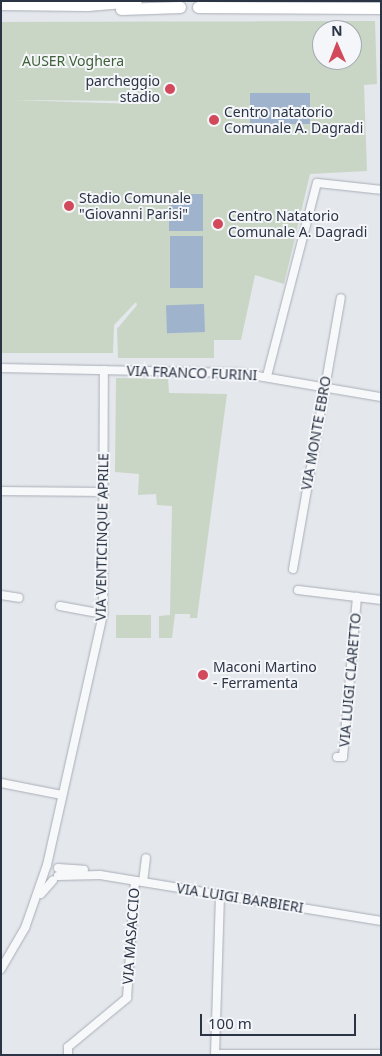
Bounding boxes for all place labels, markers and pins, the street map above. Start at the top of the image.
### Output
place label: parcheggio stadio [85,73,160,105]
marker: parcheggio stadio [164,83,176,95]
place label: Centro natatorio Comunale A. Dagradi [224,104,363,136]
marker: Centro natatorio Comunale A. Dagradi [208,114,220,126]
place label: Stadio Comunale "Giovanni Parisi" [79,190,191,222]
marker: Stadio Comunale "Giovanni Parisi" [63,200,75,212]
place label: Centro Natatorio Comunale A. Dagradi [228,208,367,240]
marker: Centro Natatorio Comunale A. Dagradi [212,218,224,230]
place label: Maconi Martino - Ferramenta [213,659,317,692]
marker: Maconi Martino - Ferramenta [197,669,209,681]

